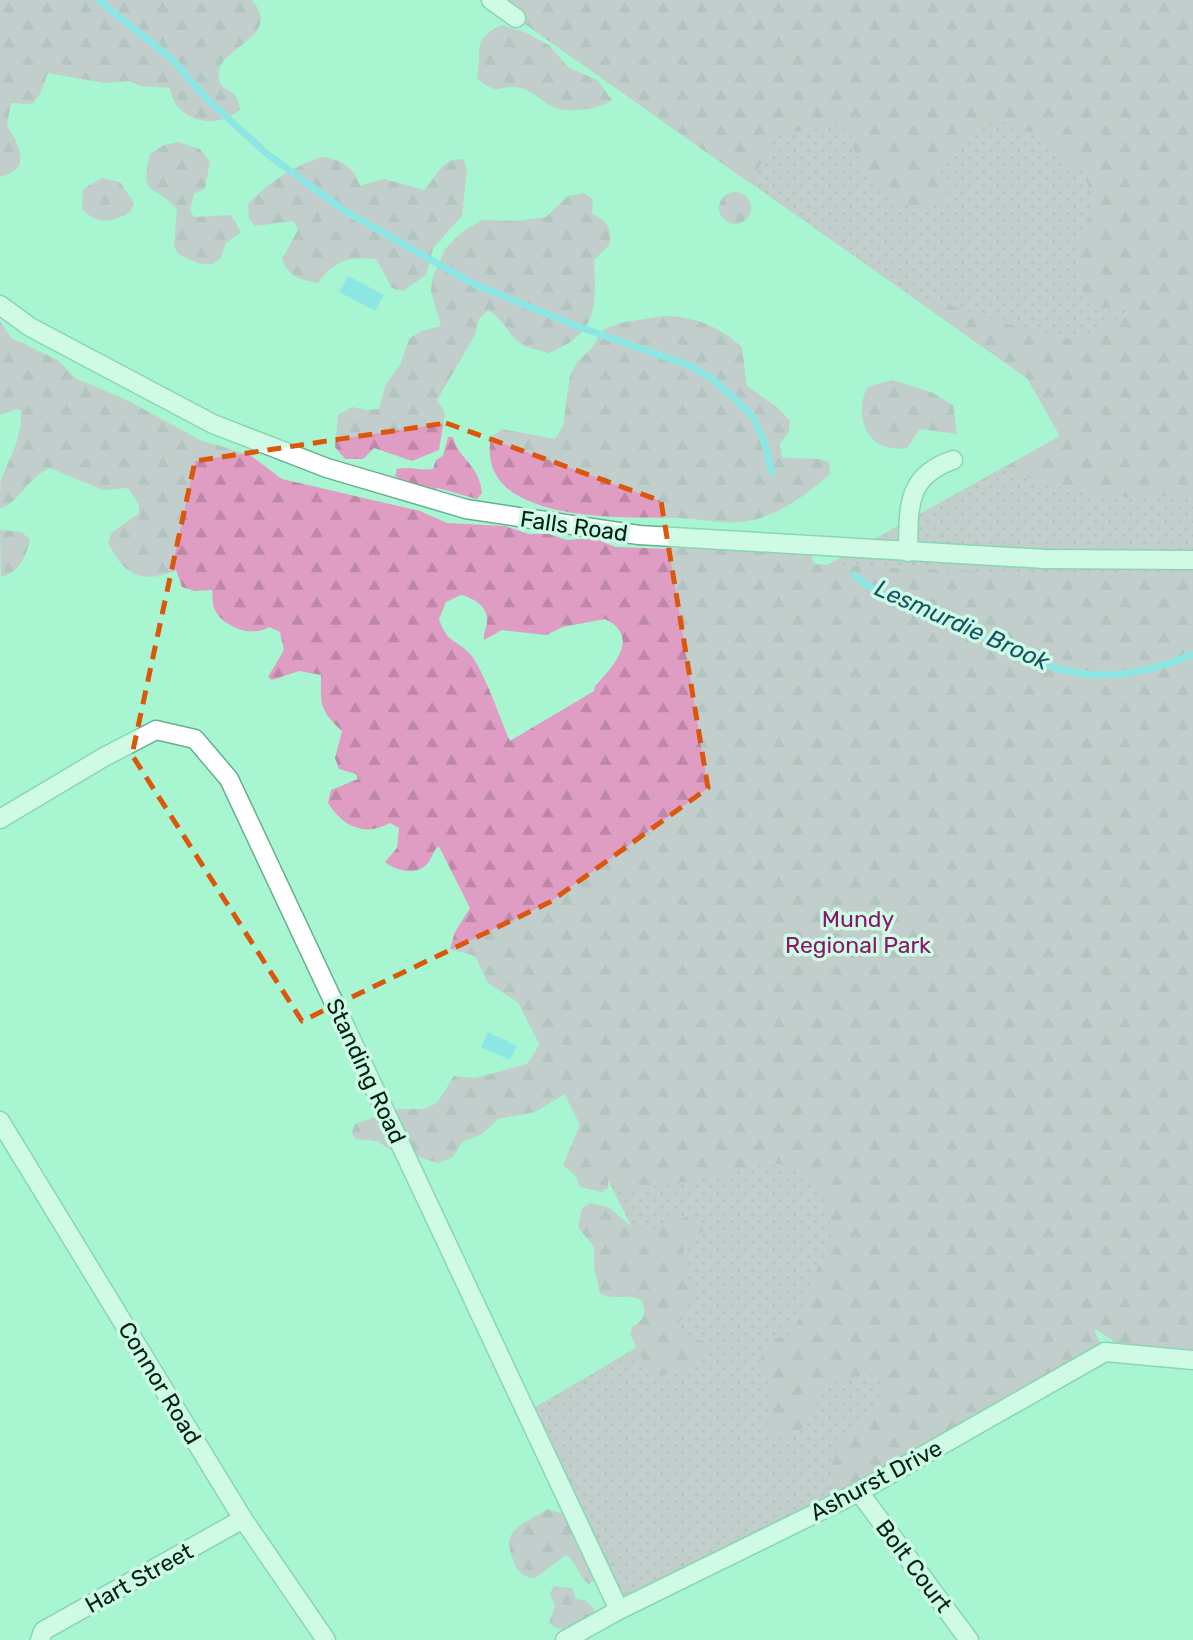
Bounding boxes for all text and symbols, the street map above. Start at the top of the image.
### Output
street label: Falls Road [518,505,630,547]
water label: Lesmurdie Brook [871,574,1054,676]
park label: Mundy Regional Park [785,905,931,959]
street label: Standing Road [320,994,412,1148]
street label: Connor Road [112,1317,208,1449]
street label: Ashurst Drive [805,1434,947,1526]
street label: Bolt Court [870,1514,958,1618]
street label: Hart Street [80,1537,198,1619]

